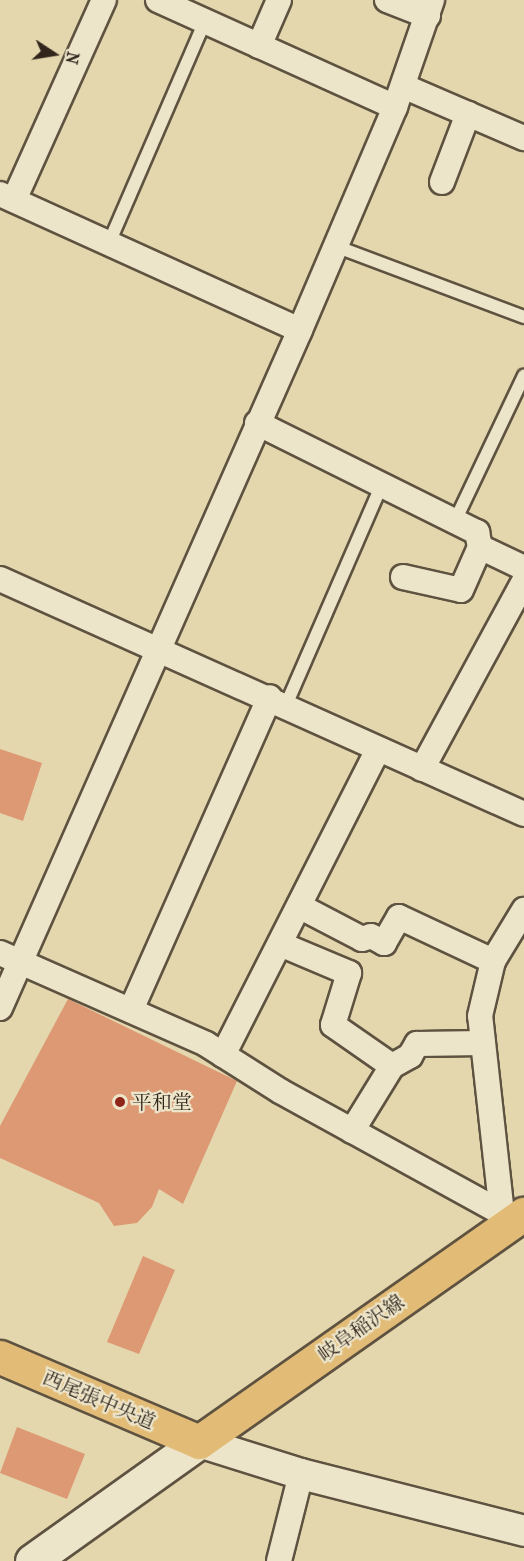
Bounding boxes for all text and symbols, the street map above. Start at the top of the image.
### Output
north arrow [24,24,84,84]
text: N [62,50,83,66]
place label: 平和堂 [132,1090,192,1114]
marker: 平和堂 [113,1095,127,1109]
street label: 岐阜稲沢線 [313,1289,409,1367]
street label: 西尾張中央道 [39,1366,159,1434]

